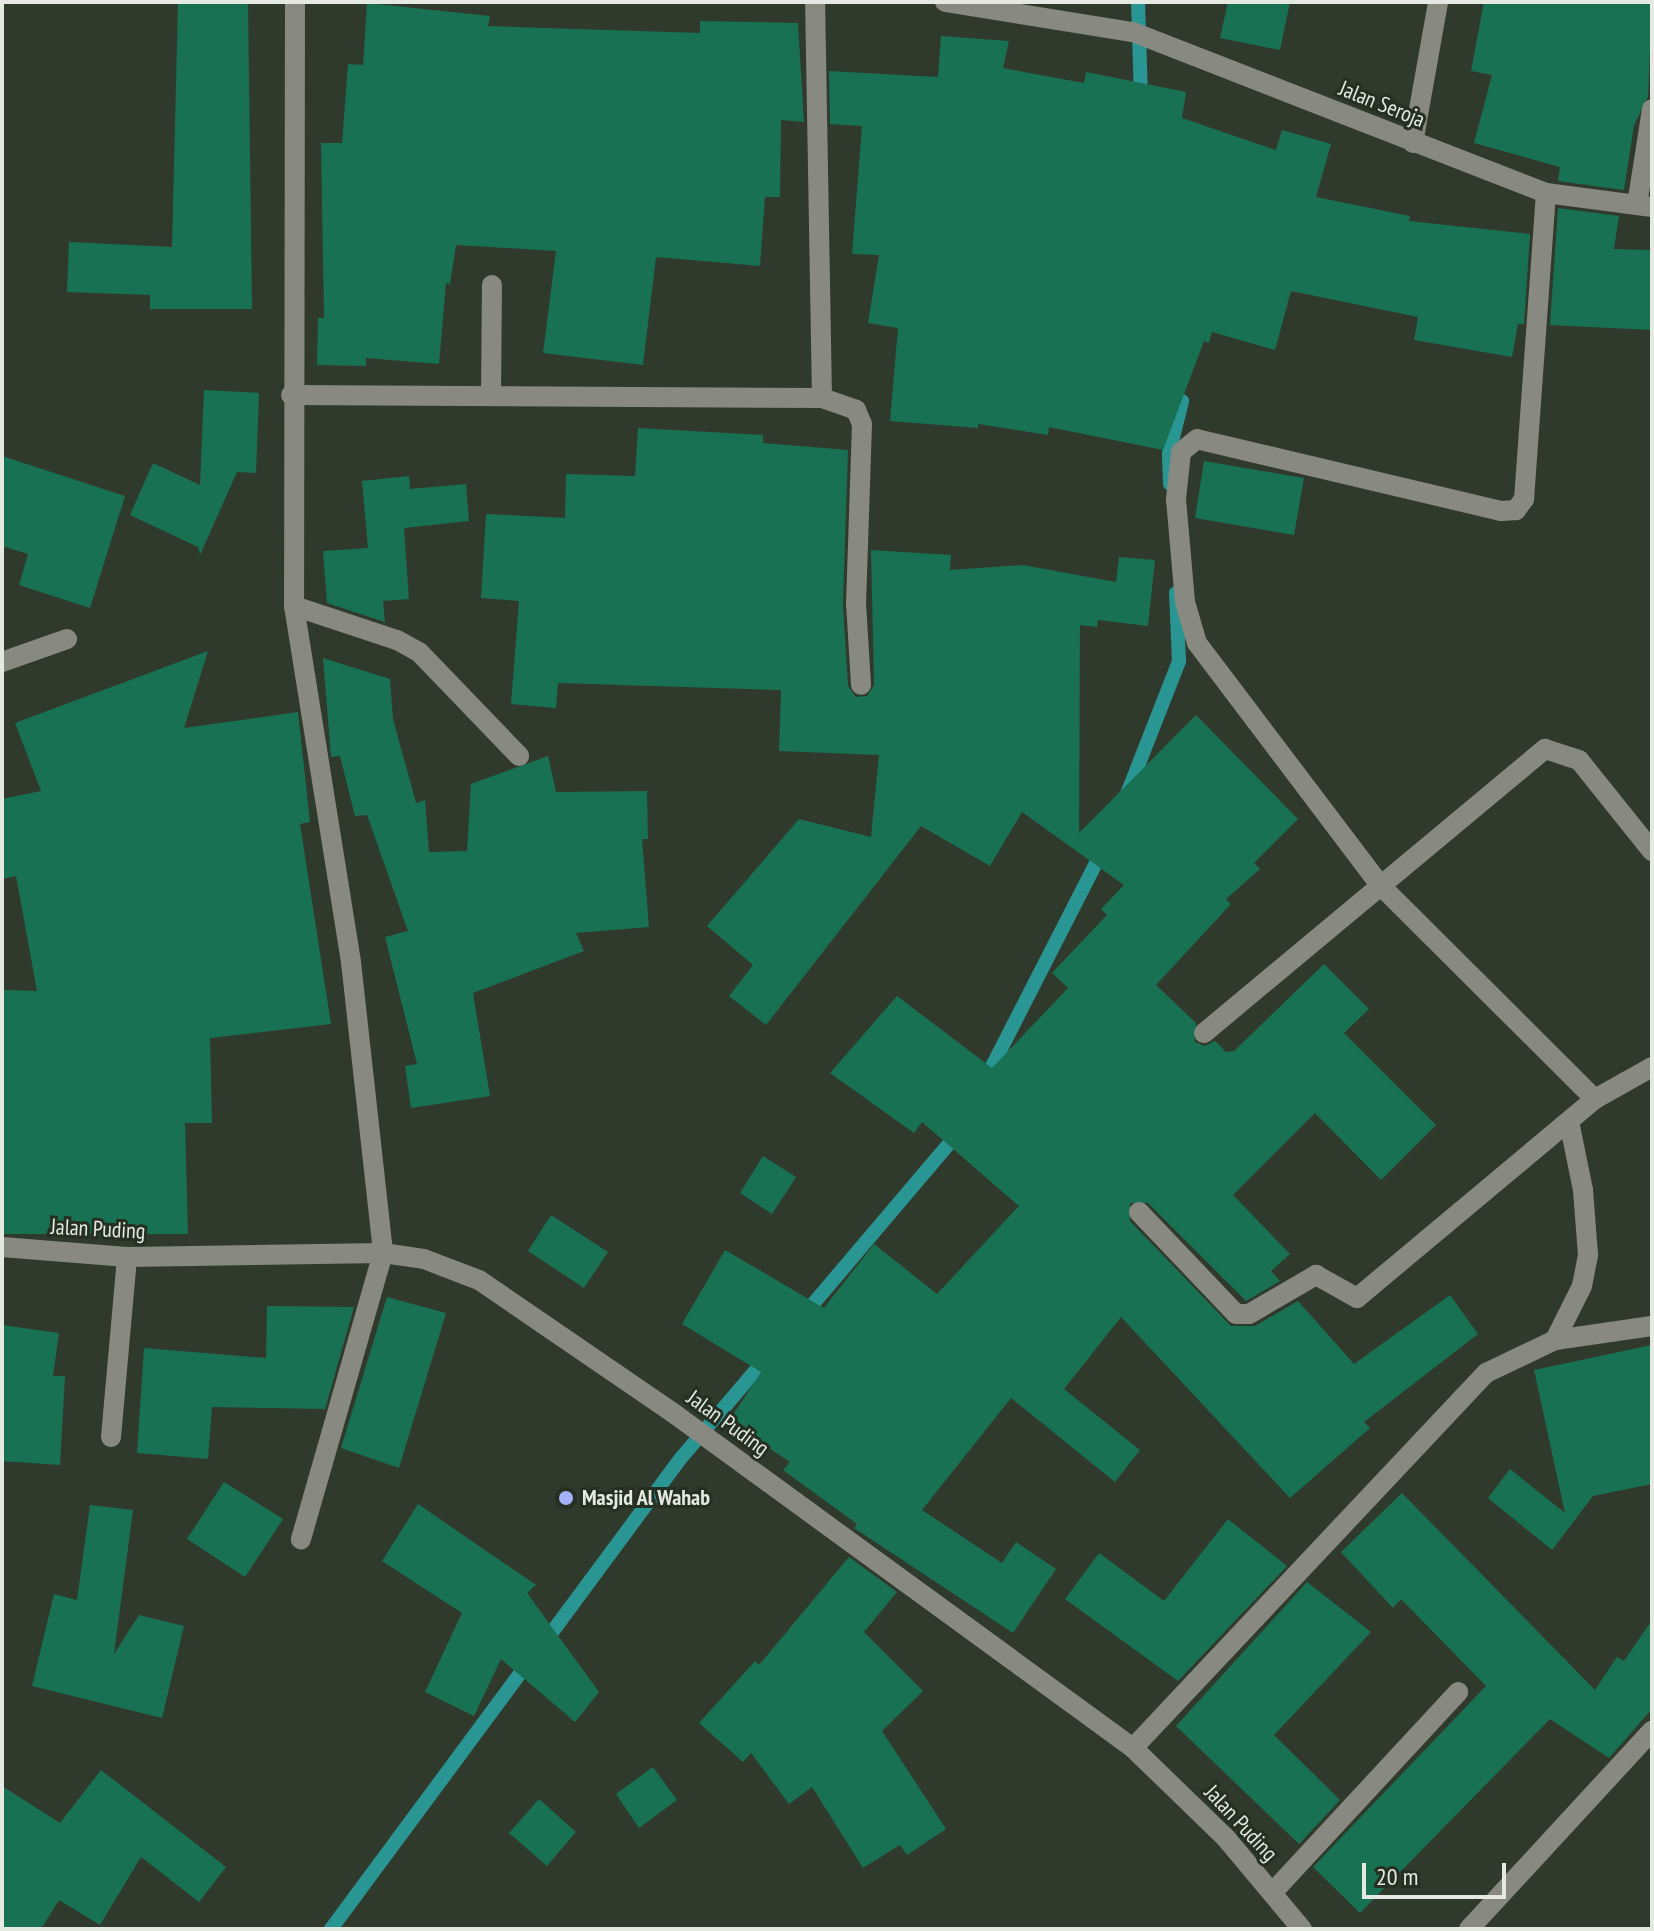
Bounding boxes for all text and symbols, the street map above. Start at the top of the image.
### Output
street label: Jalan Seroja [1335,75,1429,133]
street label: Jalan Puding [50,1213,146,1245]
street label: Jalan Puding [682,1384,774,1462]
place label: Masjid Al Wahab [582,1485,711,1511]
marker: Masjid Al Wahab [557,1489,575,1507]
street label: Jalan Puding [1199,1779,1283,1867]
scale bar [1366,1847,1510,1897]
text: 20 m [1376,1861,1418,1892]

